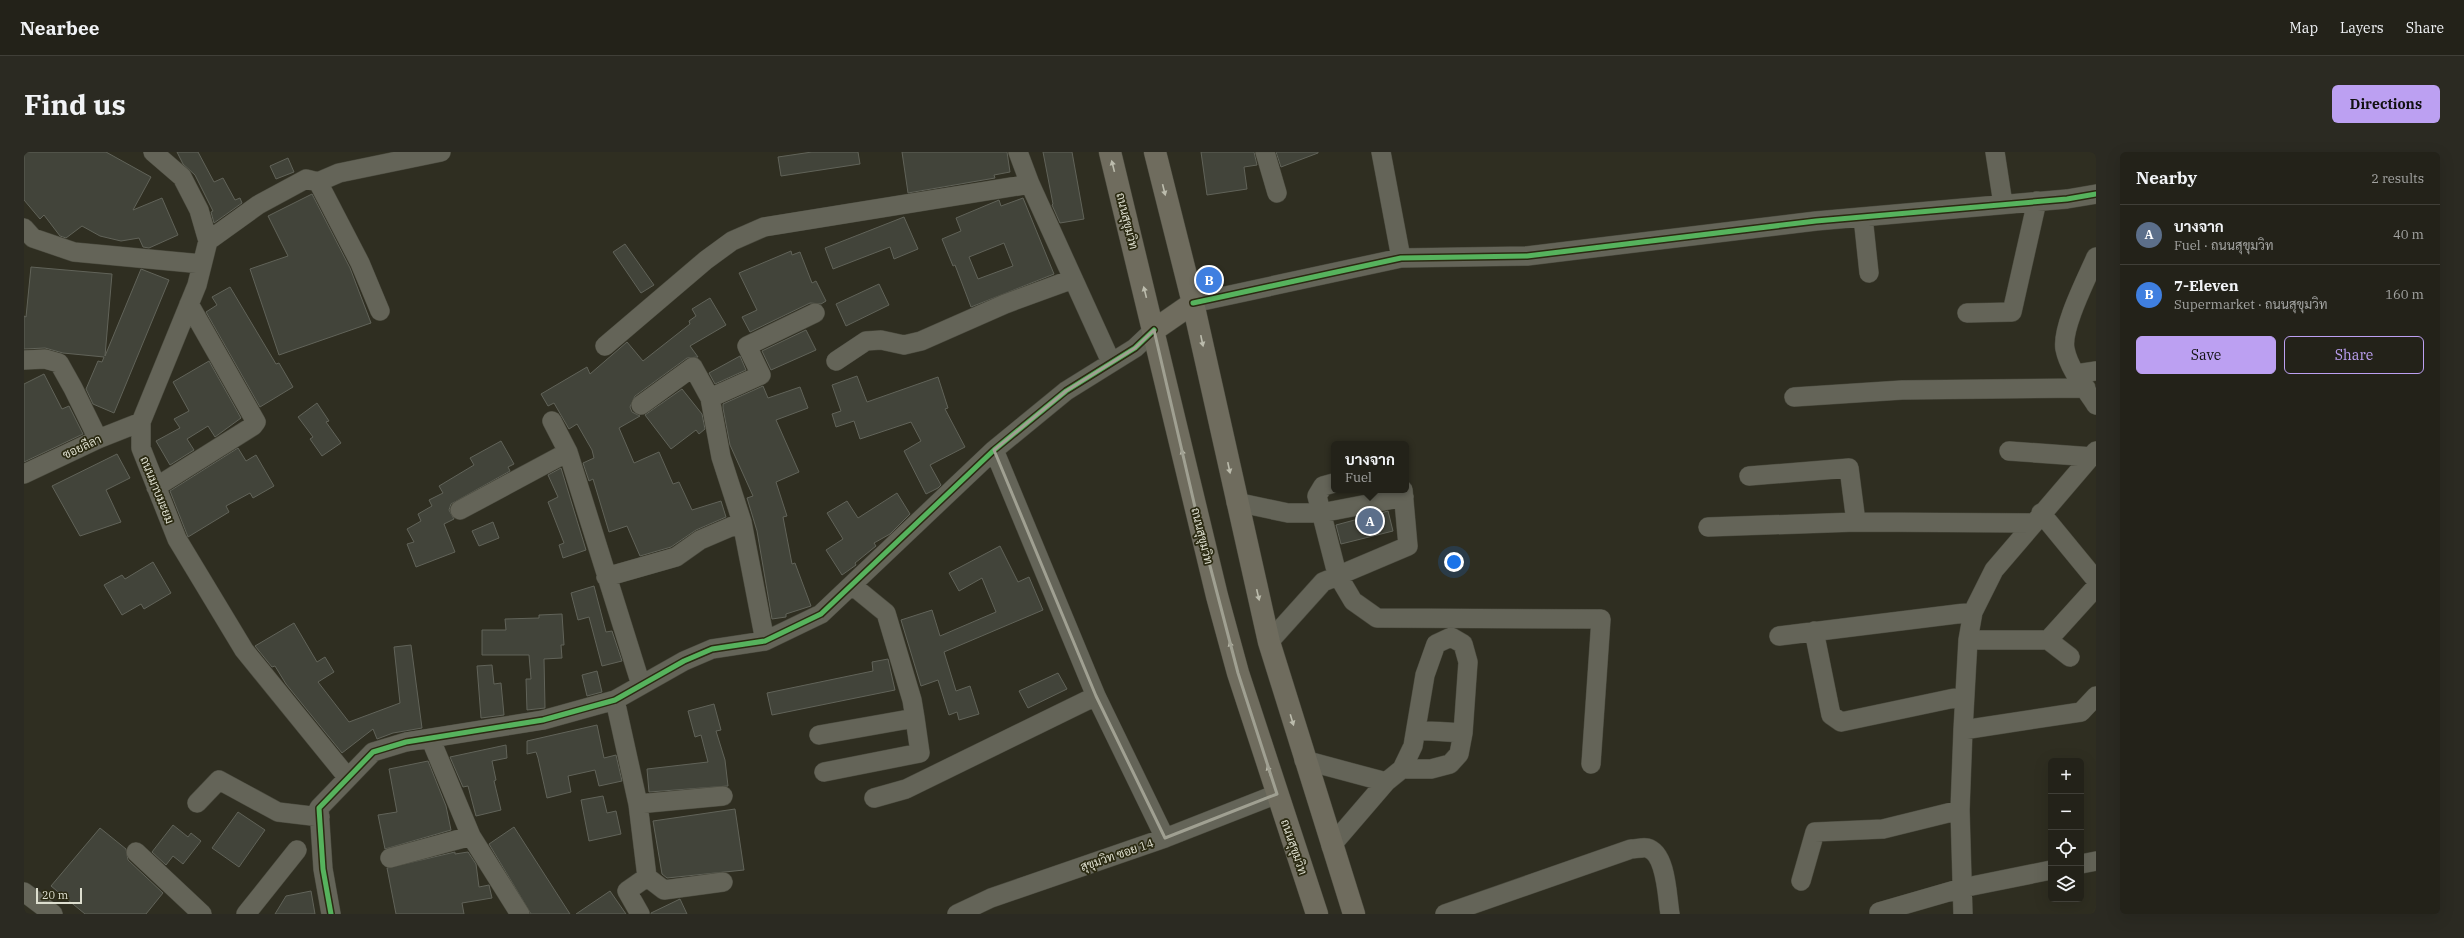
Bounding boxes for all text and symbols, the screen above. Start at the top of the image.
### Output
text: Nearbee [20,16,99,40]
text: Map [2290,19,2318,37]
text: Layers [2340,19,2384,37]
text: Share [2406,19,2444,37]
button: Directions [2332,85,2440,123]
text: Find us [24,86,126,123]
one-way arrow [1110,159,1116,172]
text: Nearby [2136,167,2197,189]
text: 2 results [2371,170,2424,187]
one-way arrow [1162,184,1168,196]
street label: ถนนสุขุมวิท [1111,191,1142,251]
text: บางจาก [2174,217,2224,236]
text: A [2144,226,2154,243]
text: 40 m [2393,226,2424,243]
text: Fuel · ถนนสุขุมวิท [2174,237,2274,254]
pin: B [1196,265,1222,295]
text: 7-Eleven [2174,276,2239,295]
one-way arrow [1141,286,1147,298]
text: B [2144,286,2154,303]
text: 160 m [2385,286,2424,303]
text: Supermarket · ถนนสุขุมวิท [2174,296,2328,313]
one-way arrow [1199,335,1205,347]
button: Save [2136,336,2276,374]
button: Share [2284,336,2424,374]
street label: ซอยลีลา [60,431,104,462]
popup [1331,441,1409,493]
one-way arrow [1179,449,1185,461]
text: บางจาก [1345,450,1395,469]
street label: ถนนมาบมะยม [137,454,178,526]
one-way arrow [1227,462,1233,474]
text: Fuel [1345,469,1372,486]
street label: ถนนสุขุมวิท [1186,506,1217,566]
pin: A [1357,506,1383,536]
your location [1444,552,1464,572]
one-way arrow [1255,589,1261,601]
one-way arrow [1228,640,1234,652]
one-way arrow [1289,714,1295,726]
map controls [2048,758,2084,902]
button: + [2048,758,2084,794]
one-way arrow [1266,764,1272,776]
button: − [2048,794,2084,830]
street label: ถนนสุขุมวิท [1276,817,1311,877]
button: locate [2048,830,2084,866]
street label: สุขุมวิท ซอย 14 [1078,835,1156,876]
button: layers [2048,866,2084,902]
scale bar [36,886,82,905]
text: 20 m [42,888,68,902]

